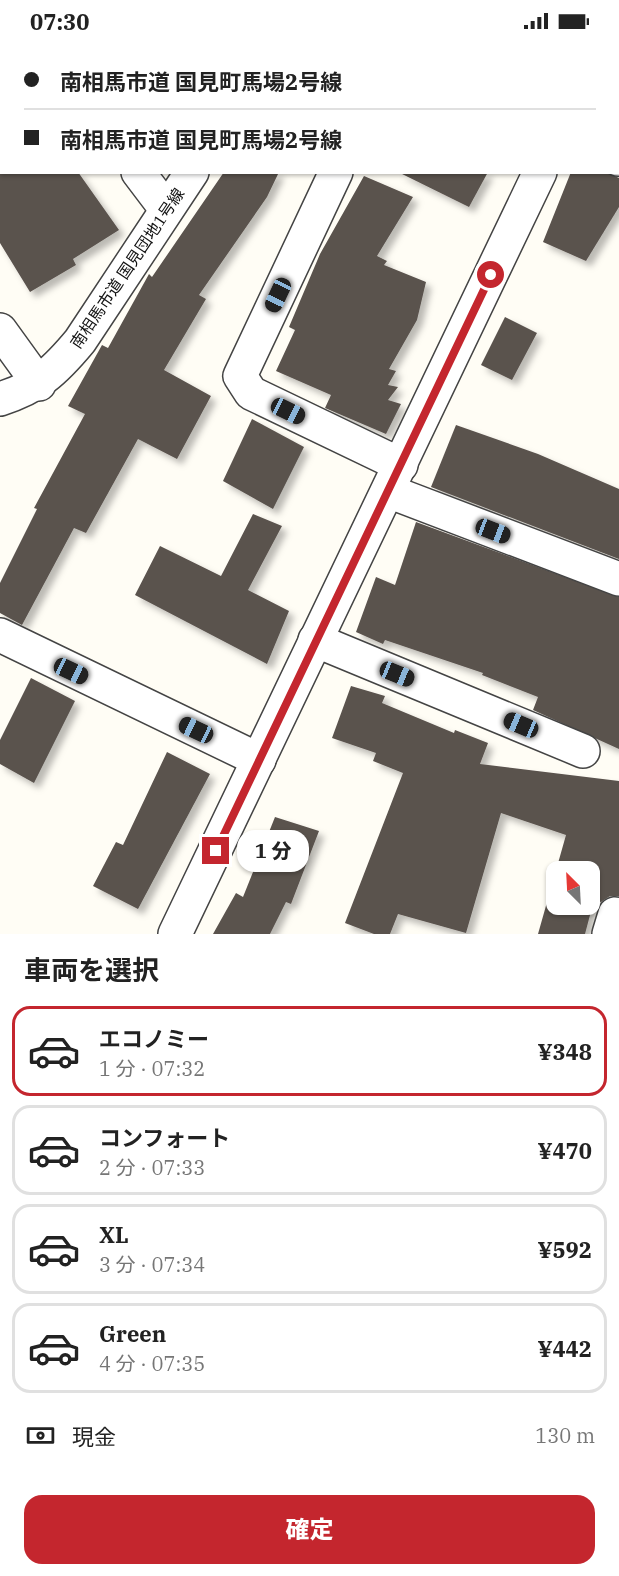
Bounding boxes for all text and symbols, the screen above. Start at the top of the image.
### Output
text: 07:30 [30,7,89,36]
text: 南相馬市道 国見町馬場2号線 [60,67,342,96]
text: 南相馬市道 国見町馬場2号線 [60,125,342,154]
street label: 南相馬市道 国見団地1号線 [66,184,188,352]
route start [477,261,504,288]
car [262,275,294,315]
car [268,395,308,427]
car [473,516,513,546]
car [51,655,91,687]
car [377,659,417,689]
car [501,710,541,740]
car [176,714,216,746]
callout: 1 分 [237,830,309,872]
route end [202,837,229,864]
text: 1 分 [255,837,291,864]
north arrow [546,861,600,915]
map controls [546,861,600,915]
text: 車両を選択 [24,952,159,987]
icon: car [27,1024,81,1078]
text: エコノミー [99,1024,209,1053]
text: ¥348 [537,1037,592,1066]
text: 1 分 · 07:32 [99,1055,205,1082]
icon: car [27,1123,81,1177]
text: コンフォート [99,1123,230,1152]
text: ¥470 [537,1136,592,1165]
text: 2 分 · 07:33 [99,1154,205,1181]
text: XL [99,1220,129,1249]
icon: car [27,1222,81,1276]
text: ¥592 [537,1235,592,1264]
text: 3 分 · 07:34 [99,1251,205,1278]
text: Green [99,1319,166,1348]
icon: car [27,1321,81,1375]
text: ¥442 [537,1334,592,1363]
text: 4 分 · 07:35 [99,1350,205,1377]
icon: cash [24,1419,57,1452]
text: 現金 [72,1422,116,1451]
text: 130 m [535,1422,595,1449]
button: 確定 [24,1495,595,1564]

